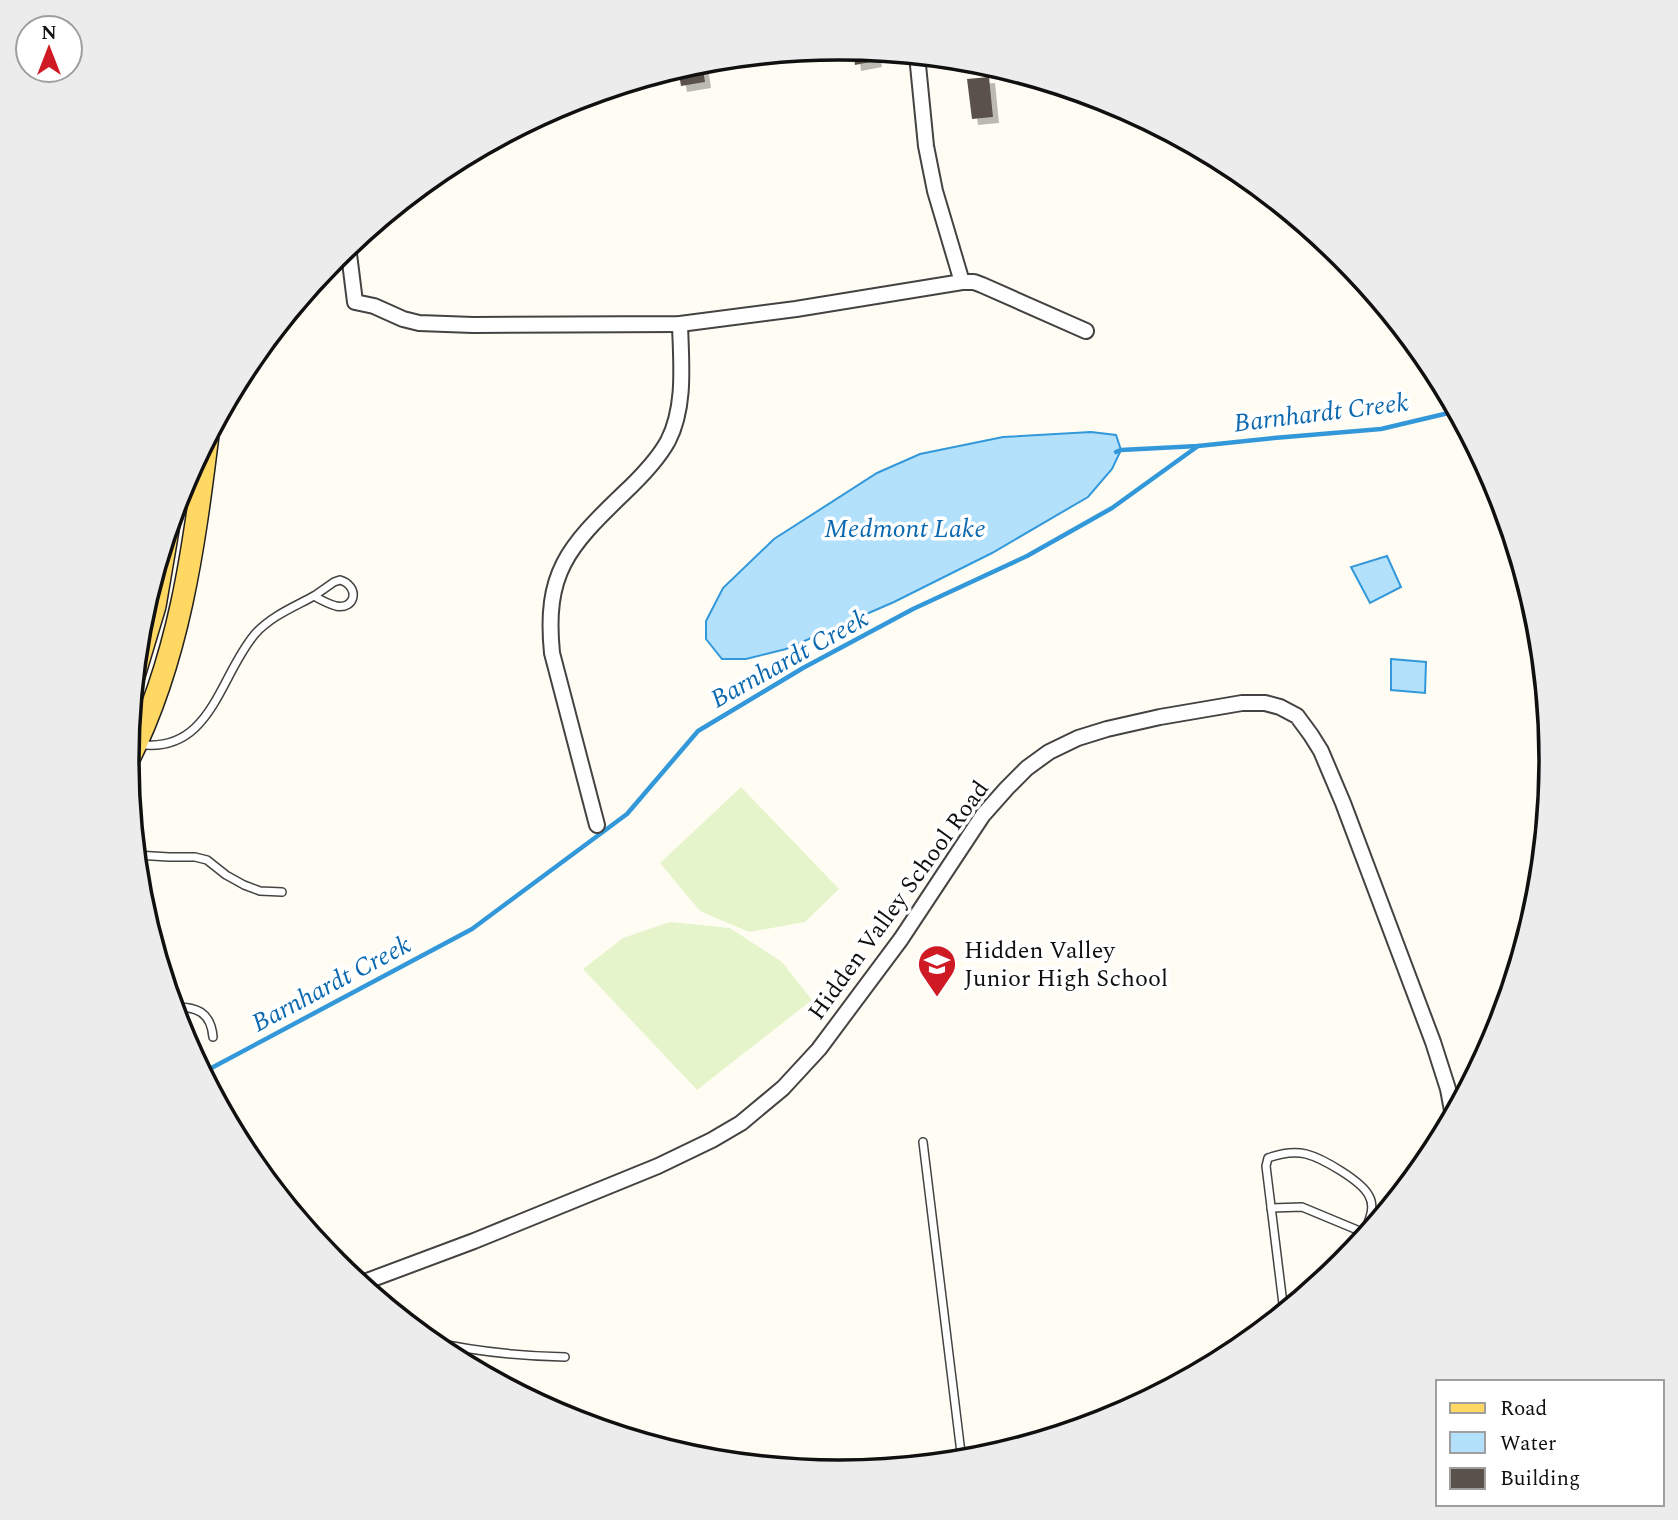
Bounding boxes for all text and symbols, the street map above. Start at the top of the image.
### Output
north arrow [14,14,84,84]
text: N [41,19,57,48]
water label: Barnhardt Creek [1231,382,1411,444]
water label: Medmont Lake [824,509,986,549]
water label: Barnhardt Creek [703,599,876,719]
street label: Hidden Valley School Road [799,773,998,1028]
water label: Barnhardt Creek [244,925,418,1043]
place label: Hidden Valley Junior High School [964,933,1168,997]
school or university icon: Hidden Valley Junior High School [916,943,958,998]
legend [1436,1380,1664,1506]
text: Road [1500,1393,1547,1425]
text: Water [1500,1428,1556,1460]
text: Building [1500,1463,1580,1495]

